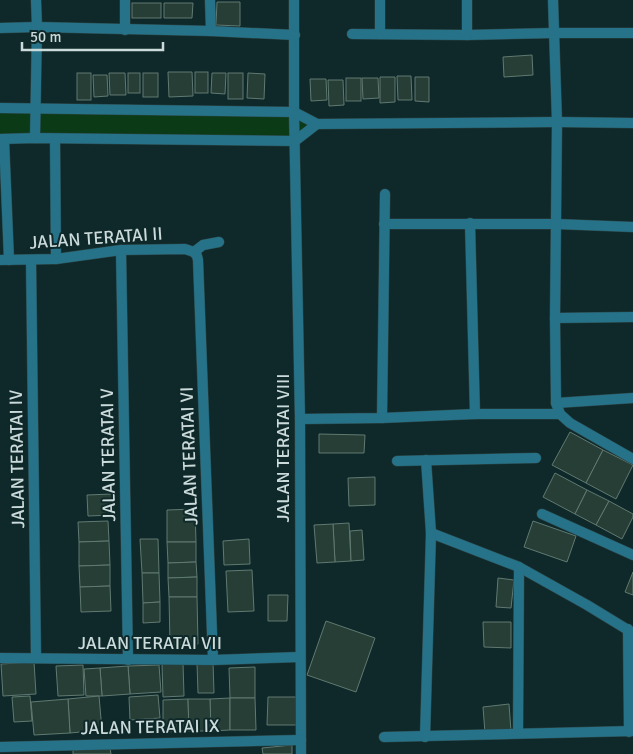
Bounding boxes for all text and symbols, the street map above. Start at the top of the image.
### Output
scale bar [22,20,164,52]
text: 50 m [30,28,61,46]
street label: JALAN TERATAI II [29,222,163,254]
street label: JALAN TERATAI VIII [272,373,294,523]
street label: JALAN TERATAI VI [176,386,202,526]
street label: JALAN TERATAI V [96,388,120,522]
street label: JALAN TERATAI IV [5,389,29,528]
street label: JALAN TERATAI VII [78,632,222,654]
street label: JALAN TERATAI IX [80,715,220,739]

